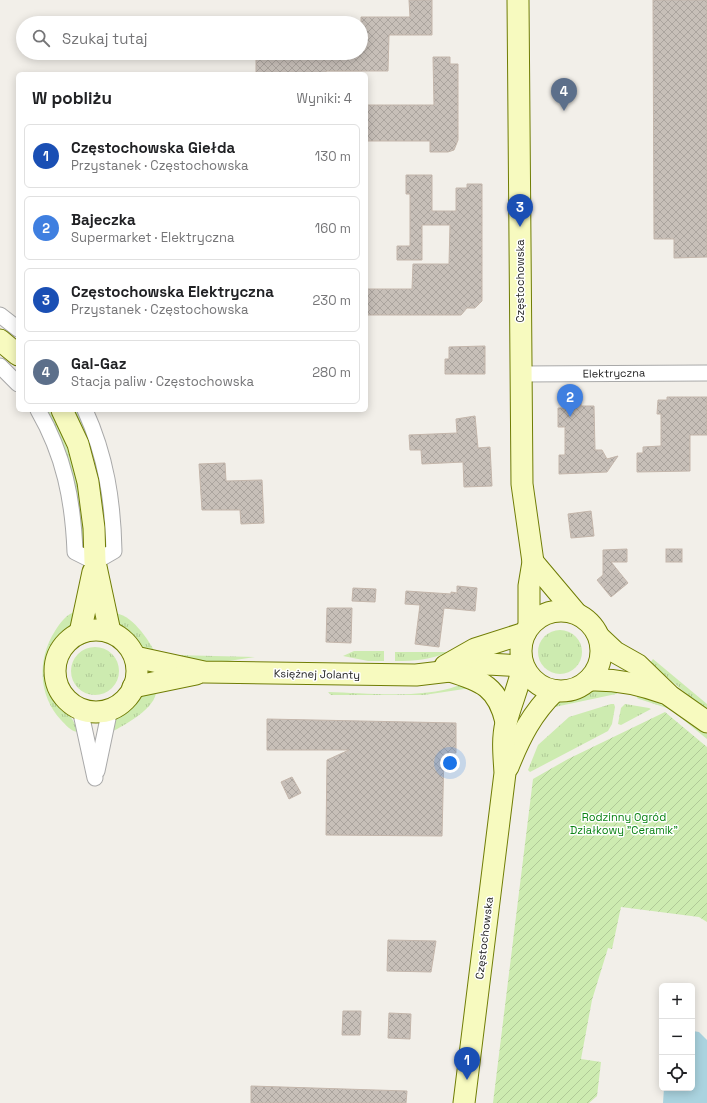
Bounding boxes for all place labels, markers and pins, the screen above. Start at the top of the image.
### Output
pin: 4 [551,78,577,111]
pin: 3 [507,194,533,227]
pin: 2 [557,384,583,417]
pin: 1 [454,1047,480,1080]

